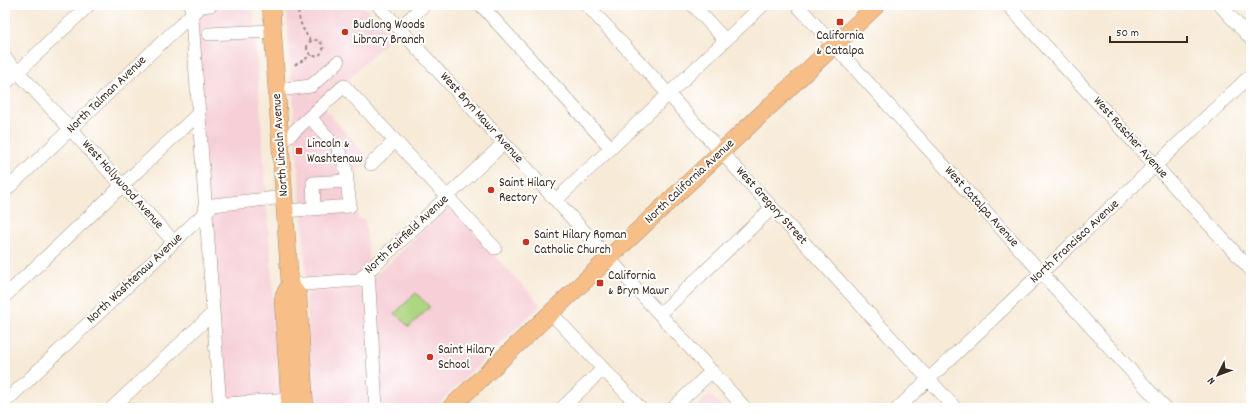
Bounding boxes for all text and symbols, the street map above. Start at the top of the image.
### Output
place label: Budlong Woods Library Branch [353,16,425,50]
marker: California & Catalpa [835,17,845,27]
scale bar [1110,18,1187,44]
text: 50 m [1116,25,1139,42]
marker: Budlong Woods Library Branch [340,27,350,37]
place label: California & Catalpa [816,27,865,61]
street label: North Talman Avenue [63,52,151,138]
street label: West Bryn Mawr Avenue [435,68,527,168]
street label: North Lincoln Avenue [268,93,294,197]
street label: West Rascher Avenue [1088,93,1172,183]
place label: Lincoln & Washtenaw [307,135,363,169]
street label: North California Avenue [641,135,739,229]
street label: West Hollywood Avenue [76,136,168,234]
marker: Lincoln & Washtenaw [294,146,304,156]
street label: West Catalpa Avenue [939,162,1023,252]
street label: West Gregory Street [731,163,812,250]
place label: Saint Hilary Rectory [499,174,556,208]
marker: Saint Hilary Rectory [486,185,496,195]
street label: North Fairfield Avenue [361,191,454,279]
street label: North Francisco Avenue [1026,195,1124,289]
place label: Saint Hilary Roman Catholic Church [534,226,626,260]
street label: North Washtenaw Avenue [83,229,187,329]
marker: Saint Hilary Roman Catholic Church [521,237,531,247]
place label: California & Bryn Mawr [608,267,669,301]
marker: California & Bryn Mawr [595,278,605,288]
place label: Saint Hilary School [438,341,495,375]
marker: Saint Hilary School [425,352,435,362]
north arrow [1198,355,1238,395]
text: N [1204,373,1220,388]

